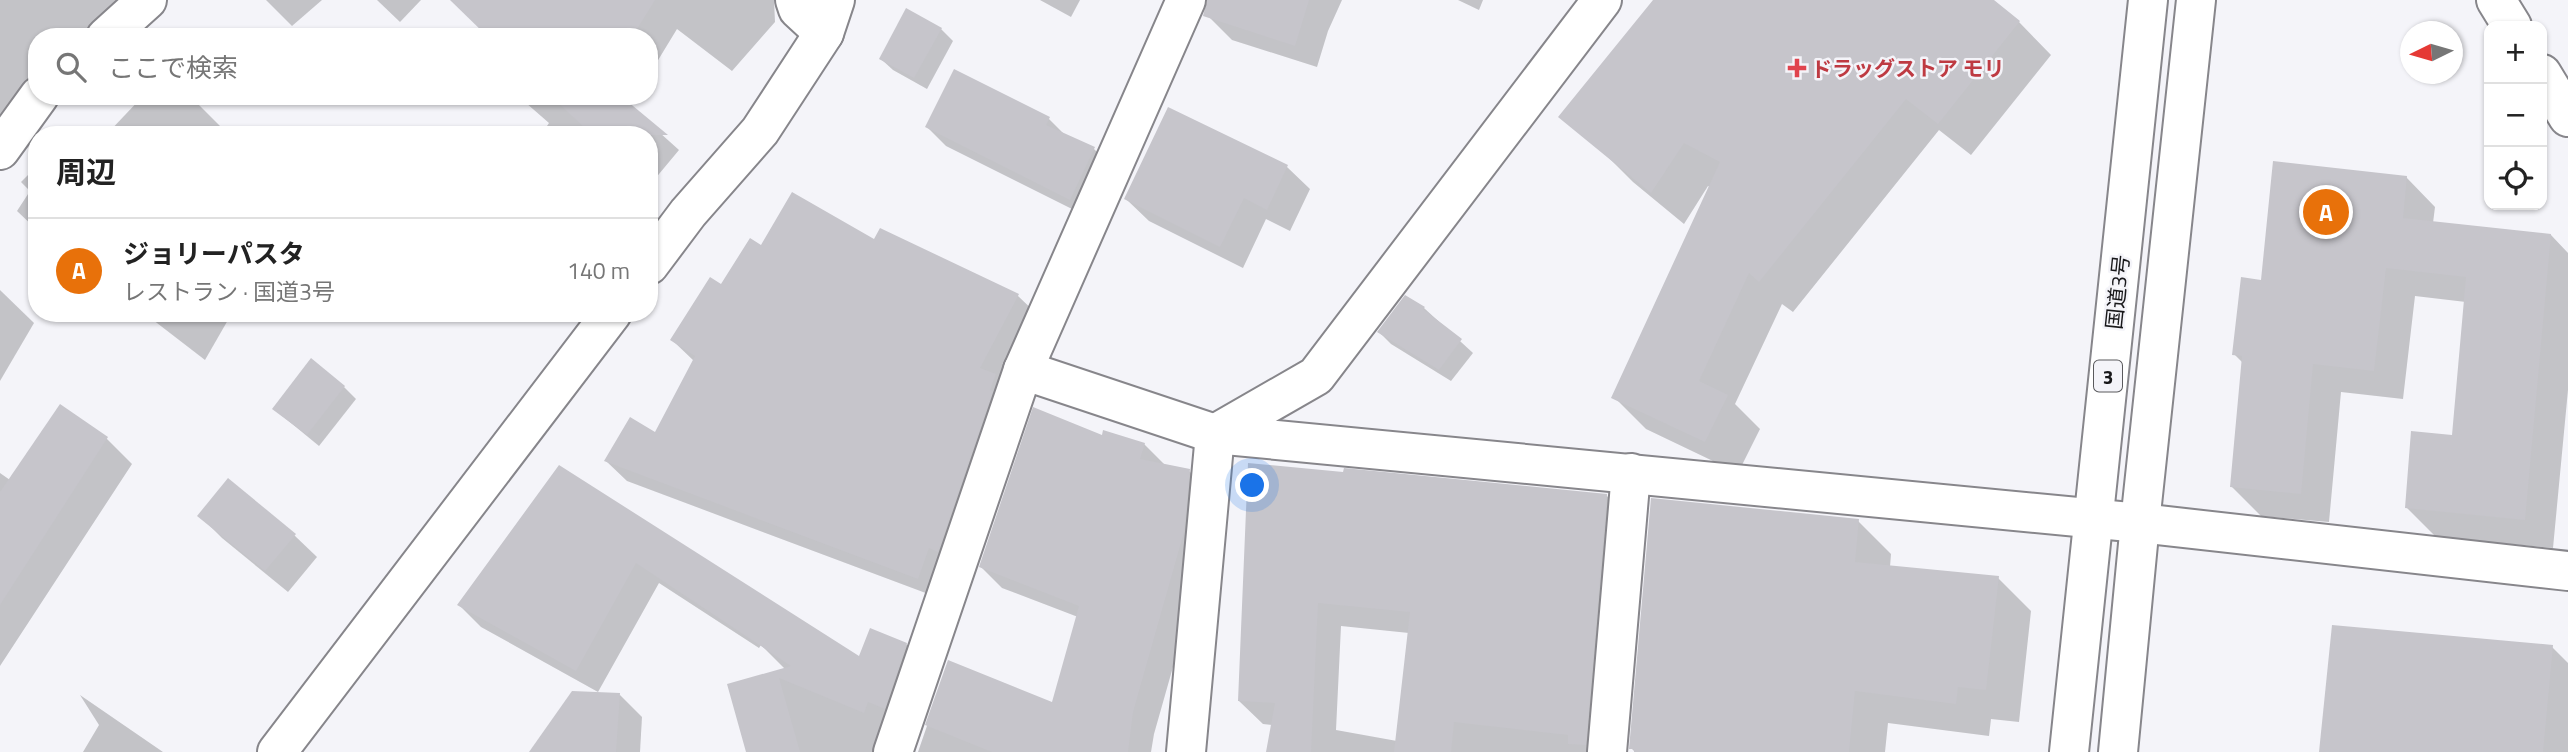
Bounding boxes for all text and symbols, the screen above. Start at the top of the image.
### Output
north arrow [2400,21,2463,84]
map controls [2484,21,2547,210]
button: + [2484,21,2547,84]
search box [28,28,658,105]
icon: search [52,48,90,86]
text: ここで検索 [108,48,238,87]
place label: ドラッグストア モリ [1811,52,2005,84]
marker: ドラッグストア モリ [1789,60,1805,76]
button: − [2484,84,2547,147]
button: locate [2484,147,2547,210]
text: 周辺 [56,149,116,195]
pin: A [2303,186,2349,238]
text: ジョリーパスタ [123,234,305,273]
text: A [72,253,86,288]
text: 140 m [567,253,630,288]
street label: 国道3号 [2097,253,2137,331]
text: レストラン · 国道3号 [123,274,335,309]
road number: 3 [2094,360,2122,392]
your location [1235,468,1269,502]

